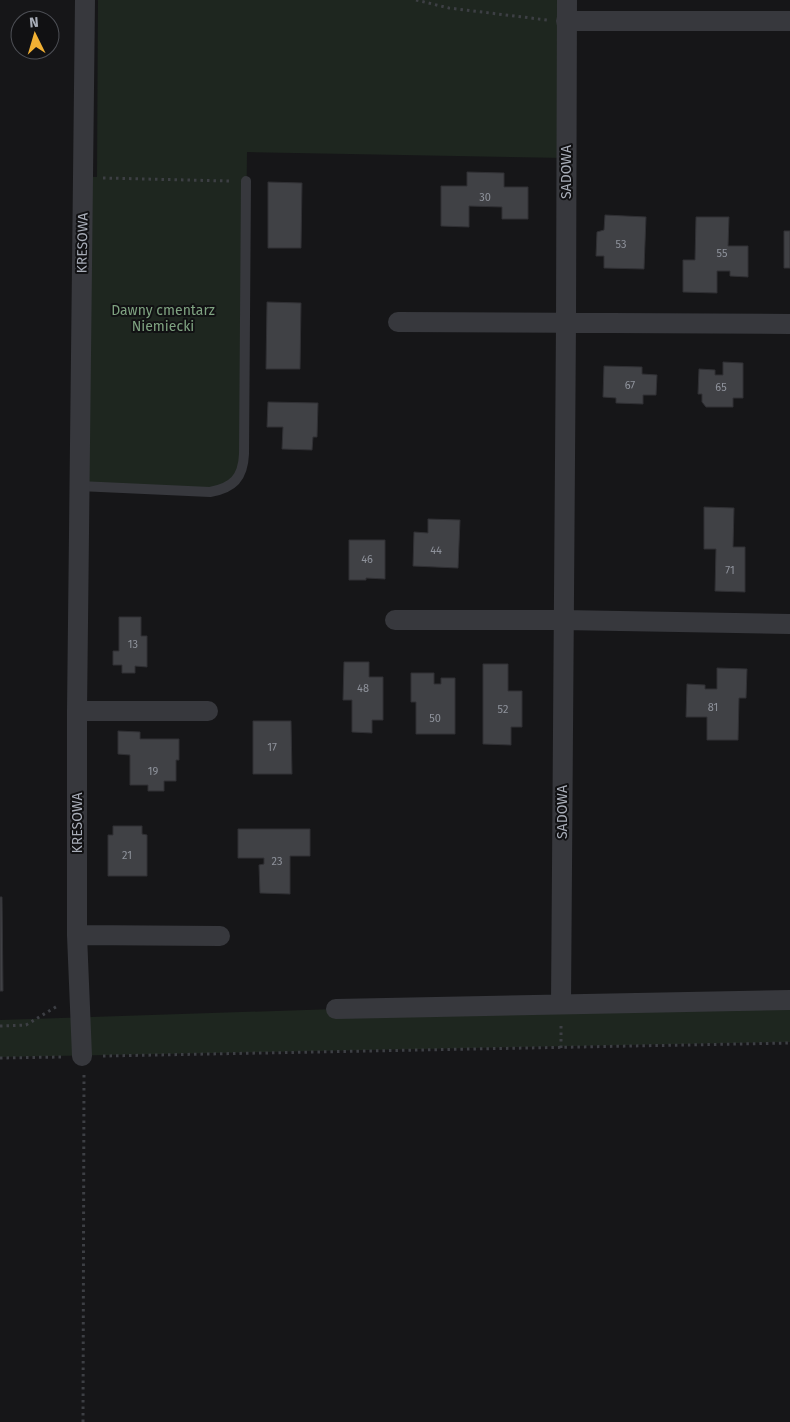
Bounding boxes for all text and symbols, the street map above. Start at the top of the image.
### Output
north arrow [10,10,60,60]
text: N [29,14,39,31]
street label: SADOWA [558,145,575,199]
house number: 30 [479,191,491,204]
street label: KRESOWA [73,212,92,274]
house number: 53 [616,238,626,251]
house number: 55 [717,247,728,260]
park label: Dawny cmentarz Niemiecki [111,302,215,335]
house number: 67 [625,379,635,392]
house number: 65 [715,381,727,394]
house number: 44 [430,544,442,557]
house number: 46 [361,553,373,566]
house number: 71 [725,564,735,577]
house number: 13 [128,638,138,651]
house number: 48 [357,682,369,695]
house number: 81 [708,701,718,714]
house number: 52 [498,703,508,716]
house number: 50 [429,712,441,725]
house number: 17 [267,741,277,754]
house number: 19 [148,765,158,778]
street label: SADOWA [554,785,571,839]
street label: KRESOWA [69,793,86,853]
house number: 21 [122,849,132,862]
house number: 23 [272,855,282,868]

